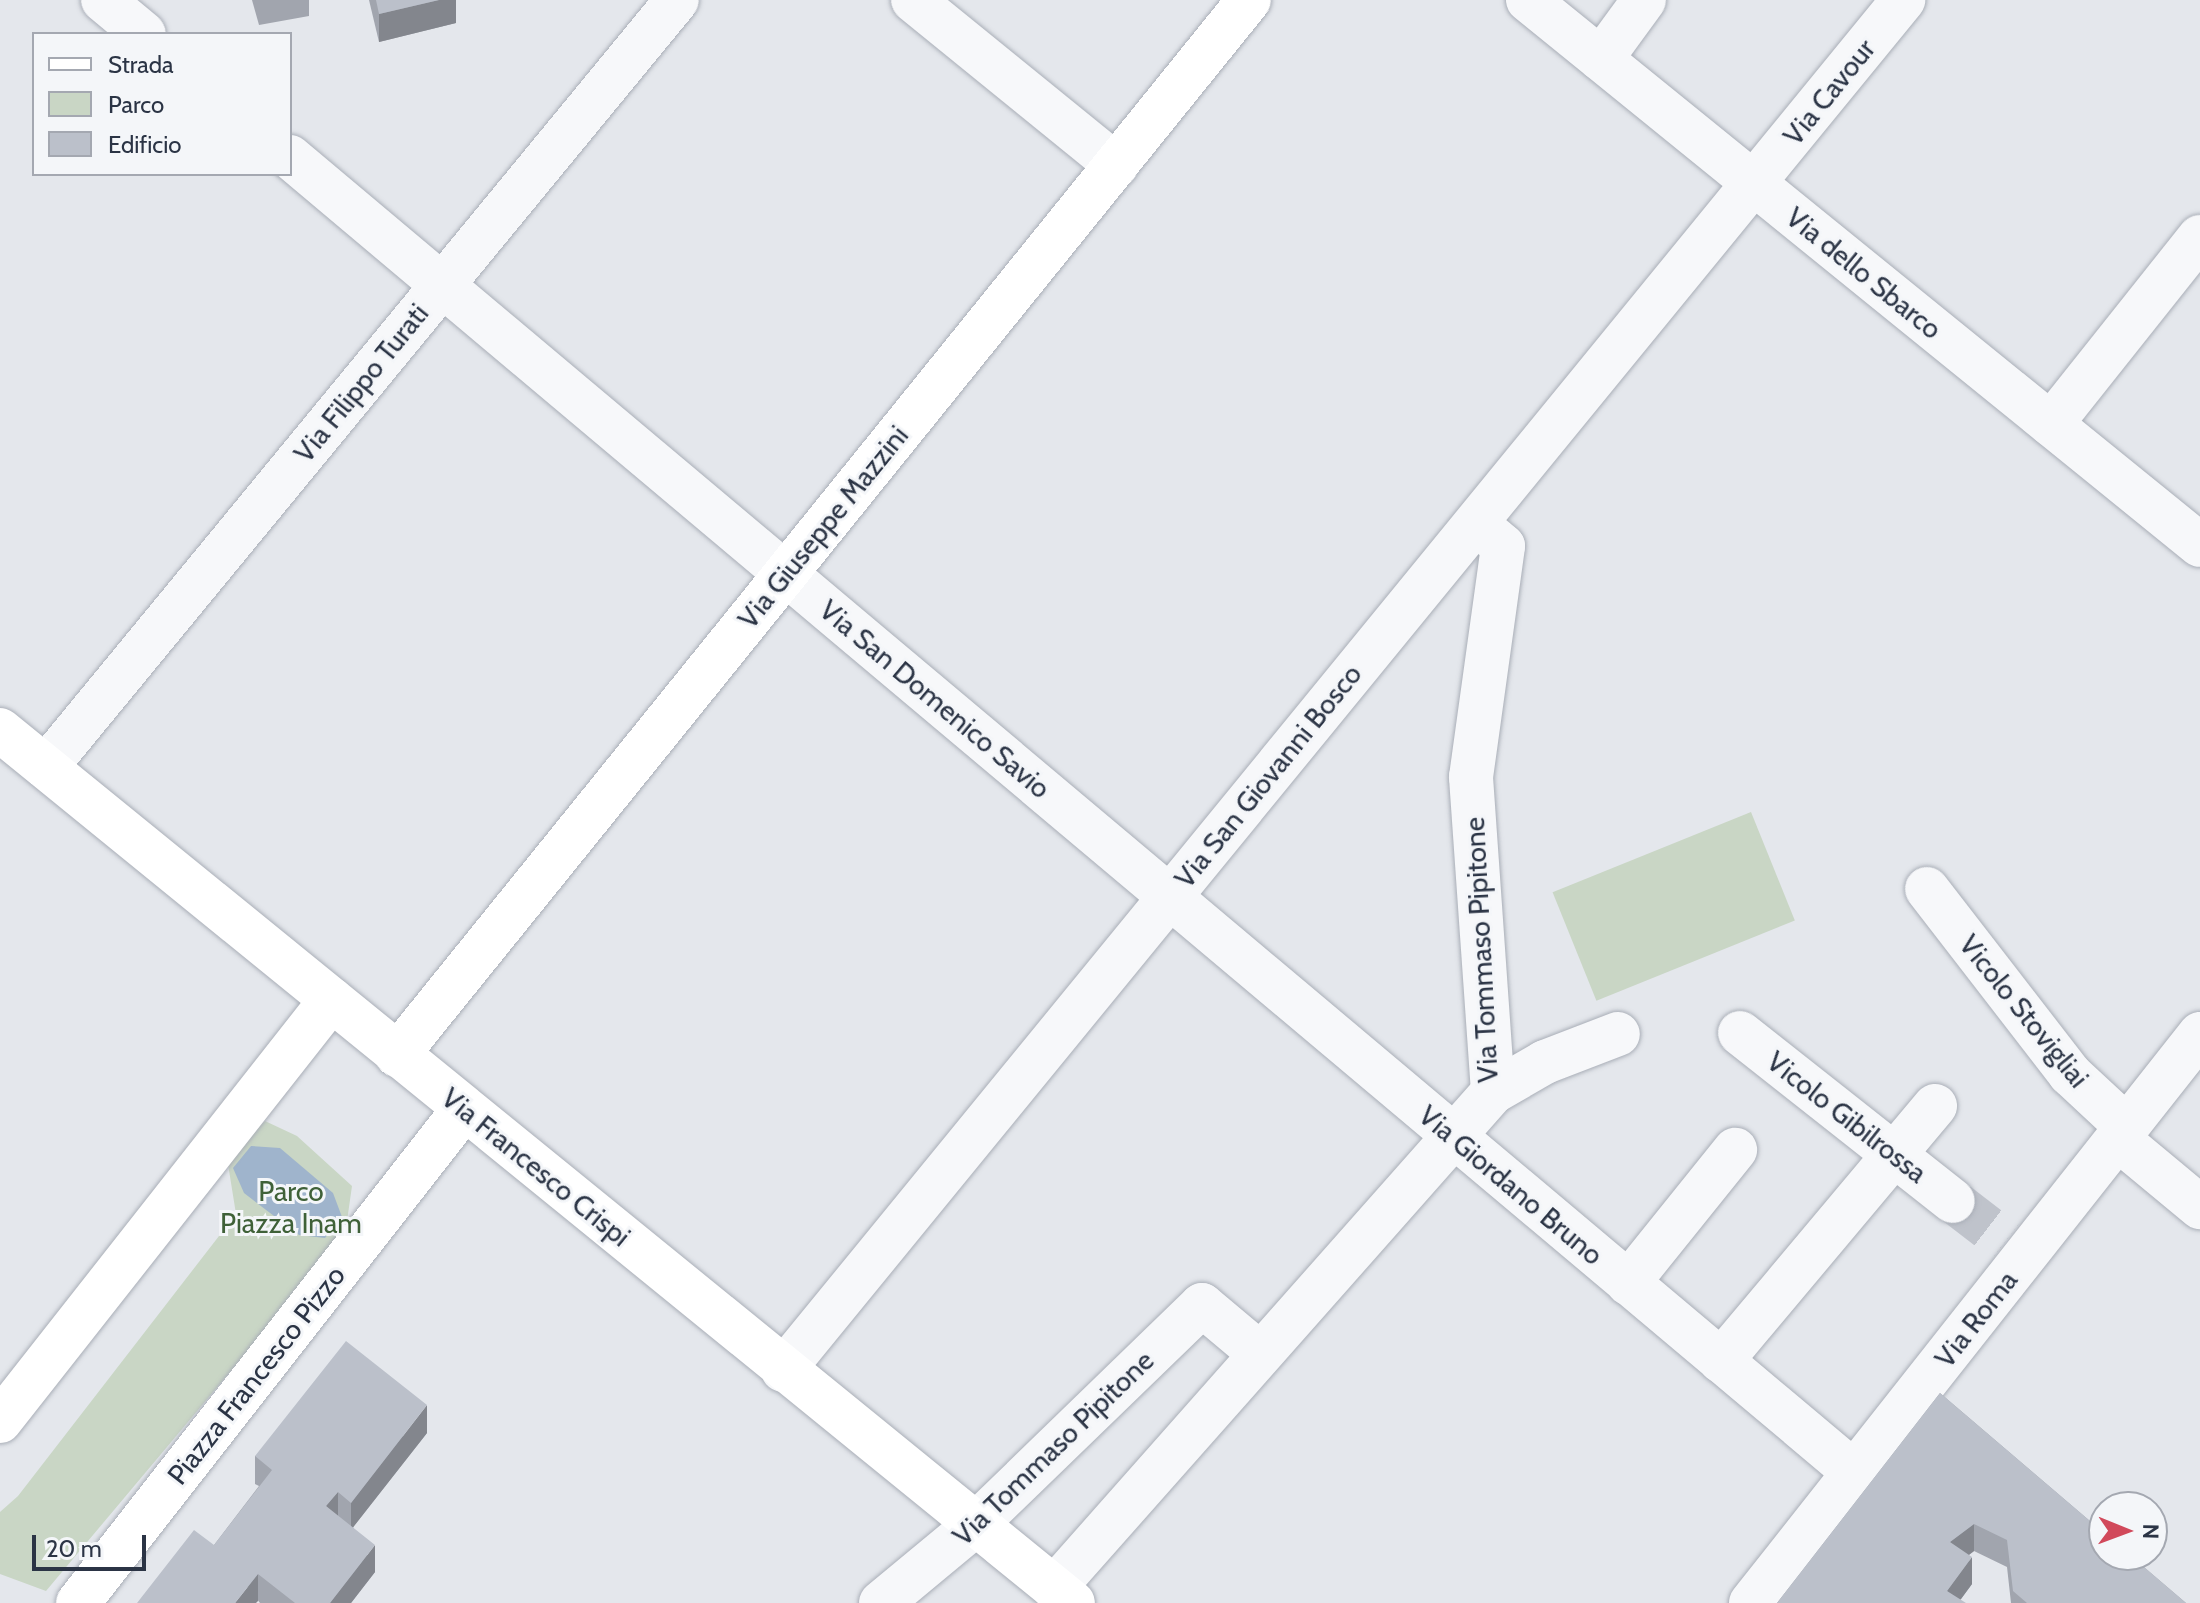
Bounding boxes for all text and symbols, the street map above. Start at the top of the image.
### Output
legend [32,32,292,176]
street label: Via Cavour [1776,32,1882,152]
text: Strada [108,50,174,79]
text: Parco [108,90,164,119]
text: Edificio [108,130,182,159]
street label: Via dello Sbarco [1780,200,1948,346]
street label: Via Filippo Turati [287,297,435,469]
street label: Via Giuseppe Mazzini [731,419,915,635]
street label: Via San Domenico Savio [813,593,1057,805]
street label: Via San Giovanni Bosco [1168,658,1368,894]
street label: Via Tommaso Pipitone [1457,816,1505,1084]
street label: Vicolo Stovigliai [1952,928,2096,1094]
street label: Vicolo Gibilrossa [1760,1044,1934,1190]
street label: Via Francesco Crispi [435,1081,637,1253]
street label: Via Giordano Bruno [1412,1098,1610,1272]
park label: Parco Piazza Inam [220,1174,362,1240]
street label: Piazza Francesco Pizzo [160,1259,352,1491]
street label: Via Roma [1928,1264,2024,1374]
street label: Via Tommaso Pipitone [946,1344,1160,1552]
north arrow [2088,1491,2168,1571]
scale bar [36,1519,150,1569]
text: N [2137,1523,2164,1539]
text: 20 m [46,1534,102,1563]

